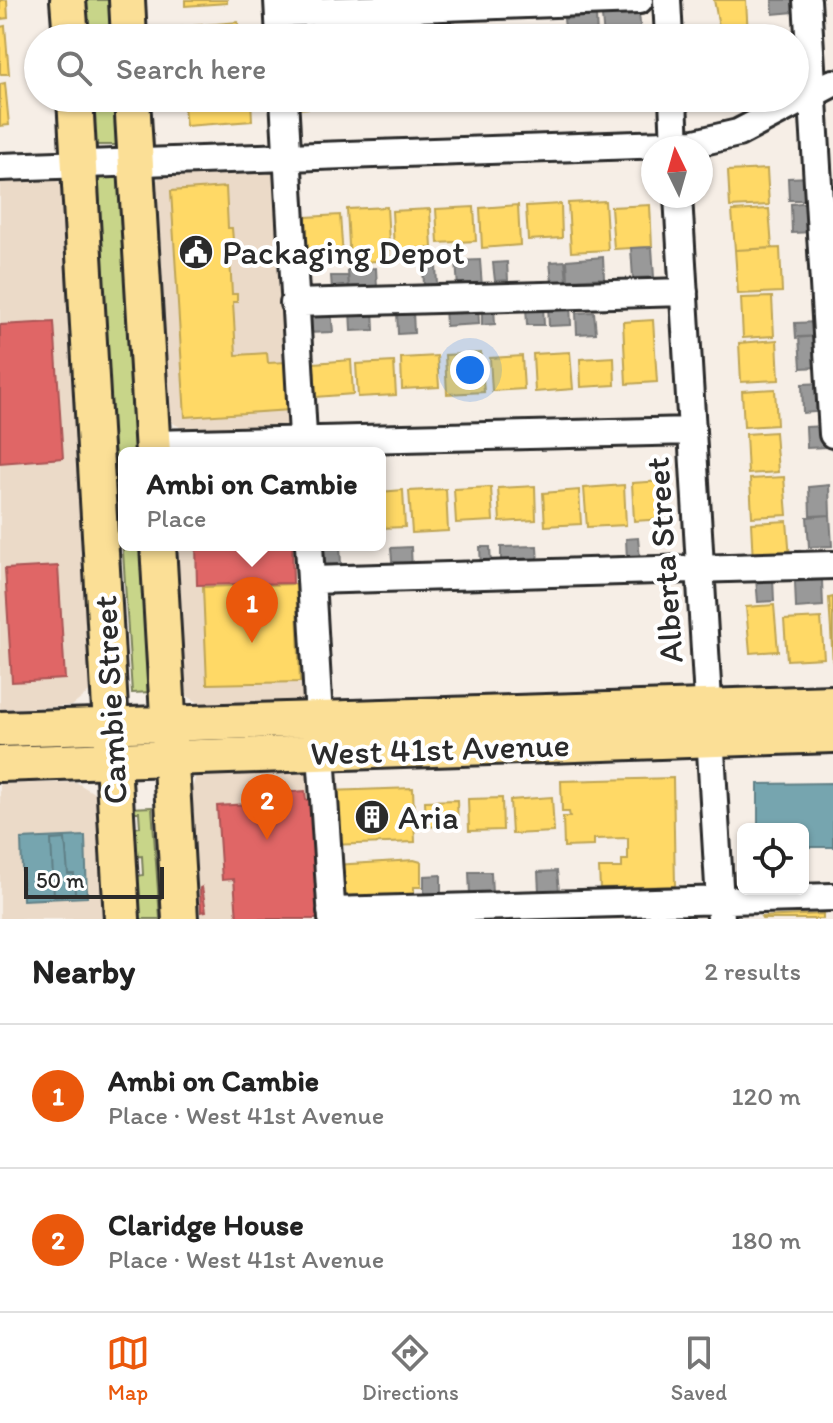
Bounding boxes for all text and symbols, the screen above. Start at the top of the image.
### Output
search box [24,24,809,112]
icon: search [52,46,96,90]
text: Search here [116,50,266,87]
north arrow [641,136,713,208]
place label: Packaging Depot [222,232,465,273]
public building icon: Packaging Depot [177,233,215,271]
your location [450,350,490,390]
popup [118,447,386,551]
street label: Alberta Street [636,455,692,665]
text: Ambi on Cambie [146,465,358,502]
text: Place [146,502,206,534]
pin: 1 [226,577,278,643]
street label: Cambie Street [84,594,136,805]
street label: West 41st Avenue [310,724,570,774]
pin: 2 [241,774,293,840]
place label: Aria [398,797,459,838]
building icon: Aria [353,798,391,836]
map controls [737,823,809,895]
button: locate [737,823,809,895]
scale bar [24,863,164,899]
text: 50 m [36,867,85,894]
text: Nearby [32,951,135,992]
text: 2 results [704,955,801,987]
text: Ambi on Cambie [108,1062,319,1099]
text: 1 [52,1080,64,1112]
text: 120 m [732,1080,801,1112]
text: Place · West 41st Avenue [108,1099,384,1131]
text: Claridge House [108,1206,304,1243]
text: 2 [51,1224,65,1256]
text: 180 m [731,1224,801,1256]
text: Place · West 41st Avenue [108,1243,384,1275]
tab: Map [106,1331,150,1406]
tab: Directions [362,1331,459,1406]
tab: Saved [671,1331,727,1406]

